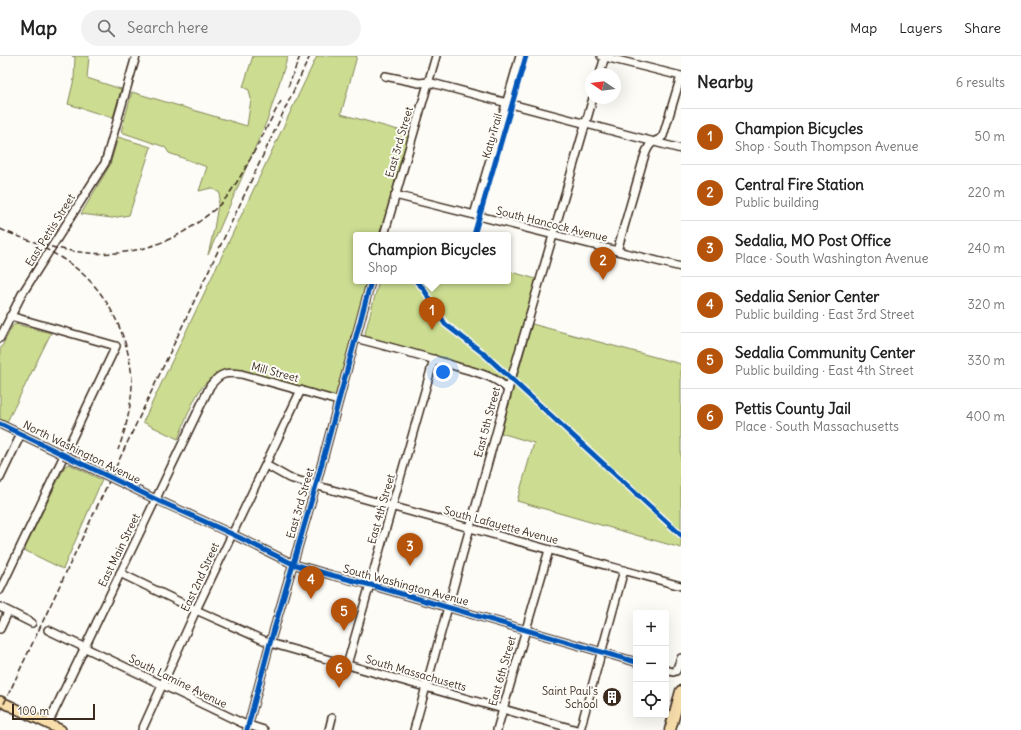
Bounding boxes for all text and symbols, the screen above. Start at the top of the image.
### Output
search box [81,10,361,46]
text: Map [20,16,57,40]
icon: search [95,17,117,39]
text: Search here [127,18,208,37]
text: Map [850,19,877,37]
text: Layers [899,19,942,37]
text: Share [964,19,1001,37]
north arrow [585,68,621,104]
text: Nearby [697,71,753,93]
text: 6 results [956,74,1005,91]
street label: East 3rd Street [382,105,416,179]
street label: Katy Trail [479,112,505,160]
text: Champion Bicycles [735,119,863,138]
text: 1 [707,128,713,145]
text: 50 m [974,128,1005,145]
text: Shop · South Thompson Avenue [735,138,918,155]
text: Central Fire Station [735,175,864,194]
text: 2 [706,184,714,201]
text: 220 m [968,184,1005,201]
street label: East Pettis Street [22,191,78,269]
text: Public building [735,194,819,211]
street label: South Hancock Avenue [495,203,609,245]
text: Sedalia, MO Post Office [735,231,891,250]
popup [353,232,511,284]
text: Champion Bicycles [368,240,496,259]
text: 3 [706,240,714,257]
text: 240 m [968,240,1005,257]
pin: 2 [590,247,616,280]
text: Place · South Washington Avenue [735,250,928,267]
text: Shop [368,259,397,276]
text: Sedalia Senior Center [735,287,879,306]
text: 4 [706,296,714,313]
text: 320 m [967,296,1005,313]
pin: 1 [419,297,445,330]
text: Public building · East 3rd Street [735,306,914,323]
text: Sedalia Community Center [735,343,915,362]
text: 5 [706,352,714,369]
text: 330 m [967,352,1005,369]
street label: Mill Street [250,359,300,385]
your location [433,362,453,382]
text: Public building · East 4th Street [735,362,914,379]
street label: East 5th Street [471,385,503,459]
text: Pettis County Jail [735,399,851,418]
text: 6 [706,408,714,425]
text: 400 m [966,408,1005,425]
street label: North Washington Avenue [21,417,143,487]
text: Place · South Massachusetts [735,418,899,435]
street label: East 3rd Street [283,466,317,540]
street label: East 4th Street [364,472,398,546]
street label: South Lafayette Avenue [442,503,560,547]
street label: East Main Street [95,511,143,589]
pin: 3 [397,533,423,566]
street label: East 2nd Street [178,540,222,614]
street label: South Washington Avenue [342,561,470,609]
pin: 4 [298,566,324,599]
pin: 5 [331,598,357,631]
map controls [633,610,669,718]
button: + [633,610,669,646]
street label: East 6th Street [485,634,519,708]
button: − [633,646,669,682]
street label: South Lamine Avenue [127,651,229,711]
street label: South Massachusetts [364,652,468,694]
pin: 6 [326,655,352,688]
button: locate [633,682,669,718]
place label: Saint Paul's School [542,684,598,711]
building icon: Saint Paul's School [601,686,623,708]
scale bar [12,702,95,721]
text: 100 m [18,704,49,718]

